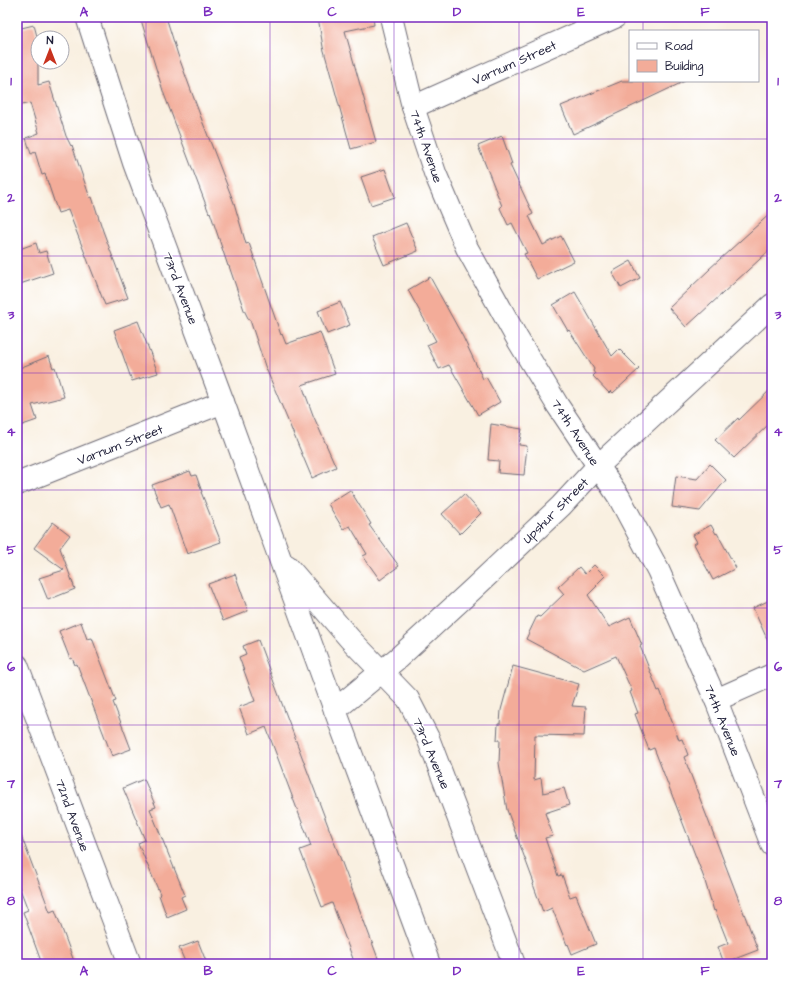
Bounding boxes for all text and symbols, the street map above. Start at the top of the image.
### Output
text: A [80,3,89,21]
text: B [203,3,213,21]
text: C [327,3,337,21]
text: D [453,3,462,21]
text: E [577,3,585,21]
text: F [700,3,710,21]
north arrow [30,30,70,70]
legend [629,30,759,82]
text: N [47,33,54,48]
street label: Varnum Street [469,36,560,90]
text: Road [665,38,693,55]
text: Building [665,58,703,76]
text: 1 [10,72,12,90]
text: 1 [777,72,779,90]
street label: 74th Avenue [405,107,447,185]
text: 2 [6,189,15,207]
text: 2 [773,189,782,207]
street label: 73rd Avenue [158,250,202,327]
text: 3 [7,306,15,324]
text: 3 [774,306,782,324]
street label: 74th Avenue [547,396,603,469]
street label: Varnum Street [75,420,167,470]
text: 4 [7,423,16,441]
text: 4 [774,423,783,441]
street label: Upshur Street [519,473,593,548]
text: 5 [6,541,16,559]
text: 5 [773,541,783,559]
text: 6 [7,658,16,676]
text: 6 [774,658,783,676]
street label: 74th Avenue [699,682,745,759]
street label: 73rd Avenue [408,715,454,792]
text: 7 [6,775,16,793]
text: 7 [773,775,783,793]
street label: 72nd Avenue [51,777,94,854]
text: 8 [7,892,16,910]
text: 8 [774,892,783,910]
text: A [80,962,89,980]
text: B [203,962,213,980]
text: C [327,962,337,980]
text: D [453,962,462,980]
text: E [577,962,585,980]
text: F [700,962,710,980]

